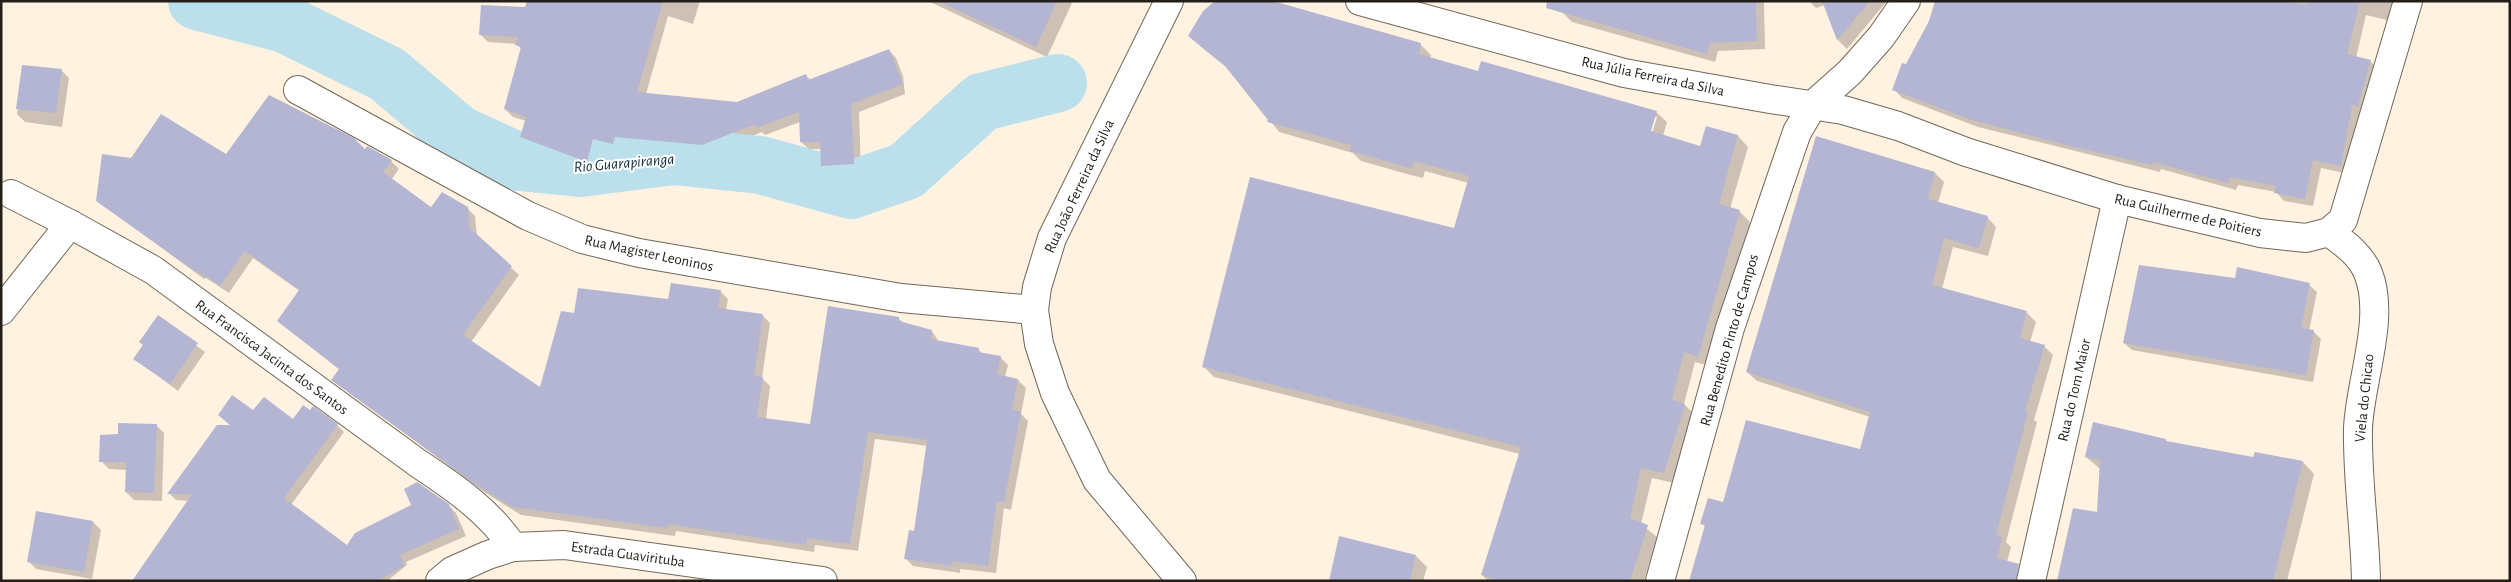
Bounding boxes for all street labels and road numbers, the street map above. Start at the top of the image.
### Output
street label: Rua Júlia Ferreira da Silva [1580,54,1726,99]
street label: Rua João Ferreira da Silva [1042,117,1117,255]
street label: Rua Guilherme de Poitiers [2113,191,2263,240]
street label: Rua Magister Leoninos [583,233,715,274]
street label: Rua Benedito Pinto de Campos [1698,252,1761,428]
street label: Rua Francisca Jacinta dos Santos [193,297,351,418]
street label: Rua do Tom Maior [2055,337,2094,443]
street label: Viela do Chicao [2352,353,2377,443]
street label: Estrada Guavirituba [570,539,686,570]

